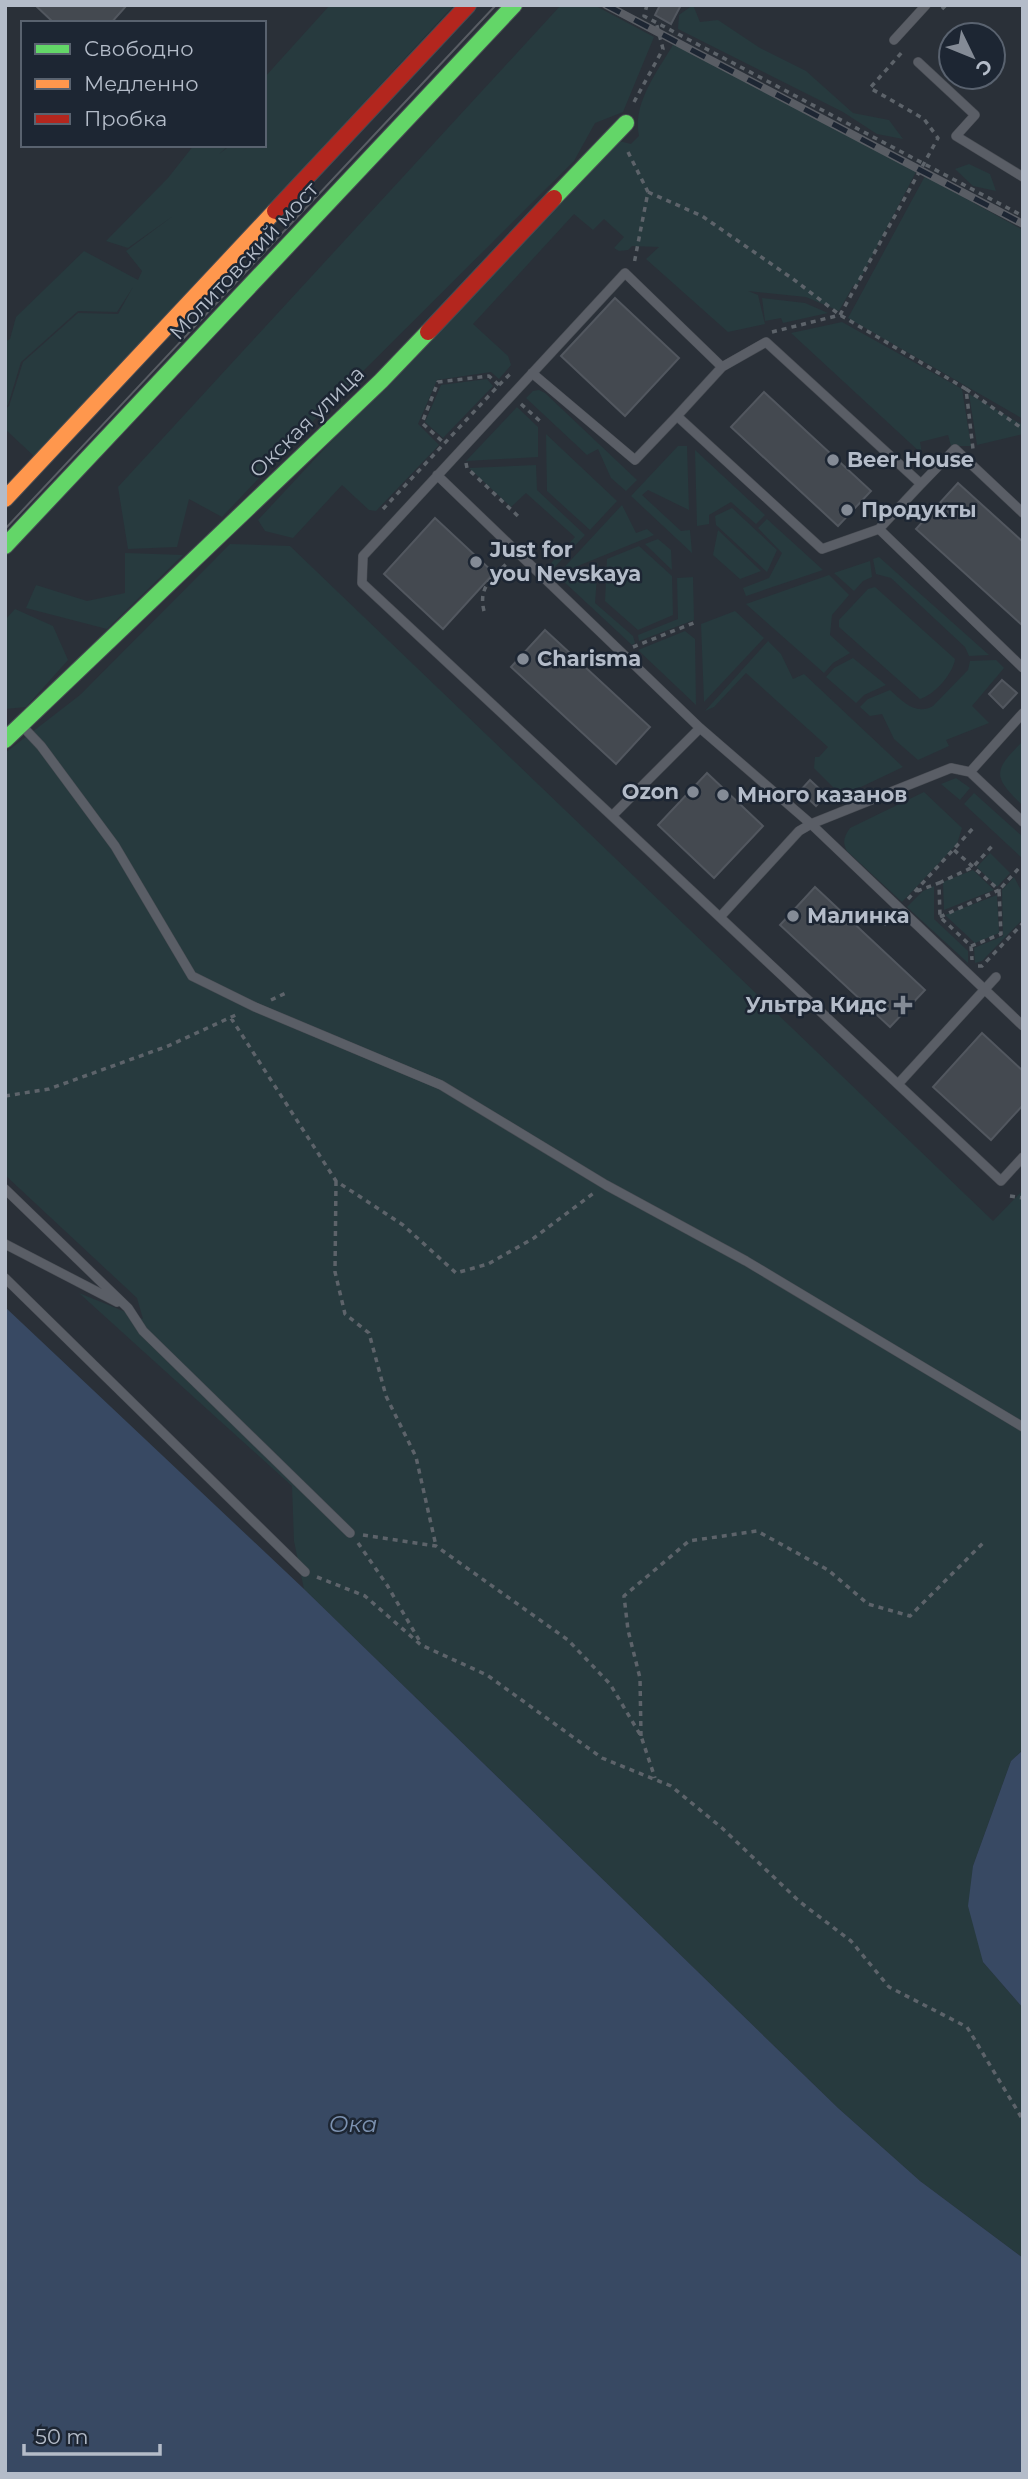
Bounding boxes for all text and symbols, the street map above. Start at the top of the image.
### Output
legend [21,21,266,147]
north arrow [937,21,1007,91]
text: Свободно [84,36,194,61]
text: С [971,54,997,80]
text: Медленно [84,71,199,96]
text: Пробка [84,106,167,131]
street label: Молитовский мост [164,176,323,345]
street label: Окская улица [244,361,369,483]
place label: Beer House [847,447,974,472]
marker: Beer House [825,452,841,468]
place label: Продукты [861,497,976,522]
marker: Продукты [839,502,855,518]
place label: Just for you Nevskaya [489,537,641,586]
marker: Just for you Nevskaya [468,554,484,570]
place label: Charisma [537,646,641,671]
marker: Charisma [515,651,531,667]
place label: Ozon [622,779,679,804]
place label: Много казанов [737,782,907,807]
marker: Ozon [685,784,701,800]
marker: Много казанов [715,787,731,803]
place label: Малинка [807,903,909,928]
marker: Малинка [785,908,801,924]
place label: Ультра Кидс [746,992,888,1017]
marker: Ультра Кидс [893,995,913,1015]
water label: Ока [329,2110,377,2138]
scale bar [24,2412,161,2456]
text: 50 m [35,2424,89,2449]

